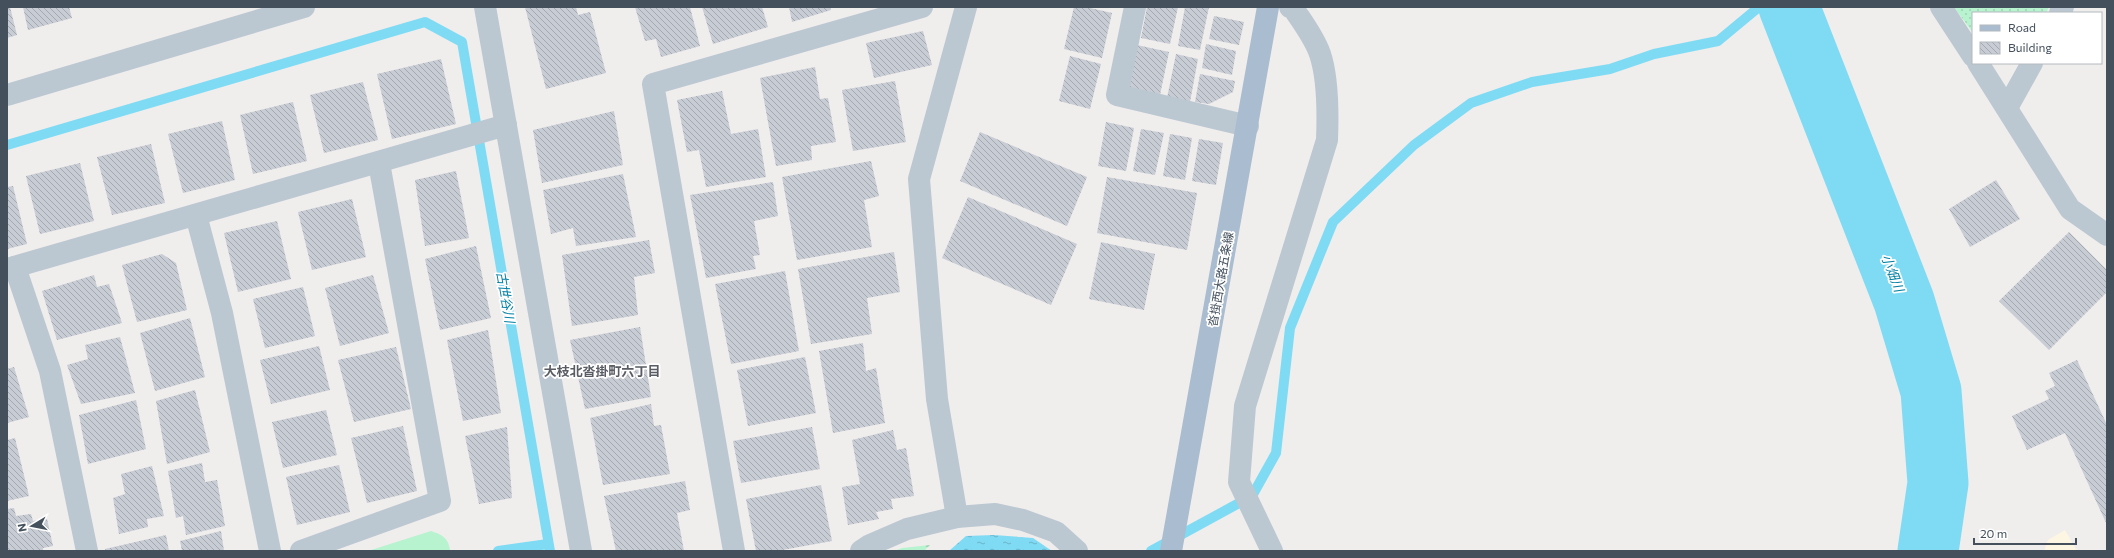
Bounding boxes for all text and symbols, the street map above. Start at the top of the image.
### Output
legend [1972,12,2102,64]
text: Road [2008,20,2036,34]
text: Building [2008,40,2052,54]
street label: 沓掛西大路五条線 [1205,231,1235,327]
water label: 小畑川 [1879,252,1908,296]
water label: 古世谷川 [494,270,519,326]
district label: 大枝北沓掛町六丁目 [543,363,661,379]
north arrow [12,506,52,546]
scale bar [1974,520,2076,546]
text: N [15,523,29,533]
text: 20 m [1980,526,2007,540]

